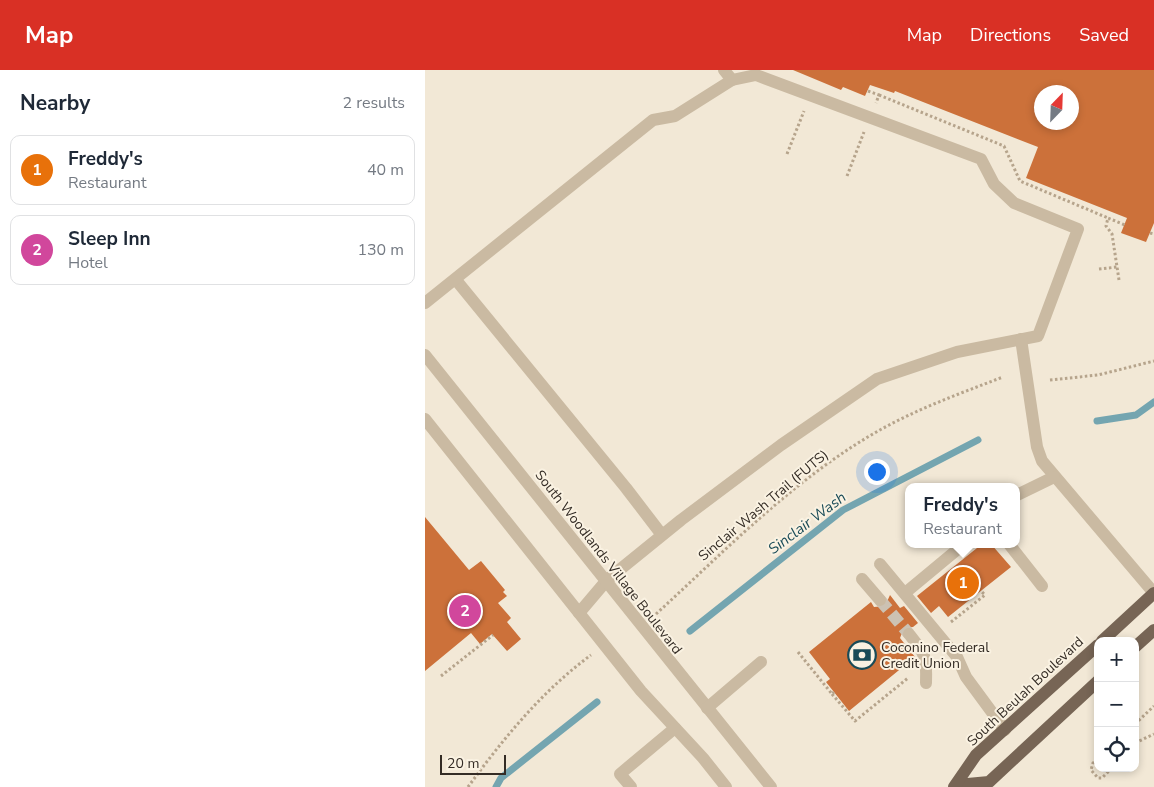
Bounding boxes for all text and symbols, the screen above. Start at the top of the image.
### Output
text: Map [25,19,73,51]
text: Map [907,23,942,47]
text: Directions [970,23,1051,47]
text: Saved [1079,23,1129,47]
north arrow [1034,85,1079,130]
text: Nearby [20,89,90,117]
text: 2 results [343,92,405,114]
text: Freddy's [68,146,143,172]
text: 1 [32,159,42,181]
text: 40 m [367,159,404,181]
text: Restaurant [68,172,147,194]
text: Sleep Inn [68,226,151,252]
text: 2 [32,239,42,261]
text: 130 m [357,239,404,261]
text: Hotel [68,252,108,274]
street label: Sinclair Wash Trail (FUTS) [695,446,831,564]
your location [864,459,890,485]
street label: South Woodlands Village Boulevard [531,466,687,658]
popup [905,483,1020,548]
water label: Sinclair Wash [765,488,849,558]
text: Freddy's [923,492,998,518]
text: Restaurant [923,518,1002,540]
pin: 1 [947,564,979,602]
pin: 2 [449,592,481,630]
street label: South Beulah Boulevard [963,632,1088,750]
map controls [1094,637,1139,772]
button: + [1094,637,1139,682]
place label: Coconino Federal Credit Union [881,638,990,673]
bank icon: Coconino Federal Credit Union [847,640,877,670]
button: − [1094,682,1139,727]
button: locate [1094,727,1139,772]
scale bar [440,752,506,775]
text: 20 m [447,754,479,773]

